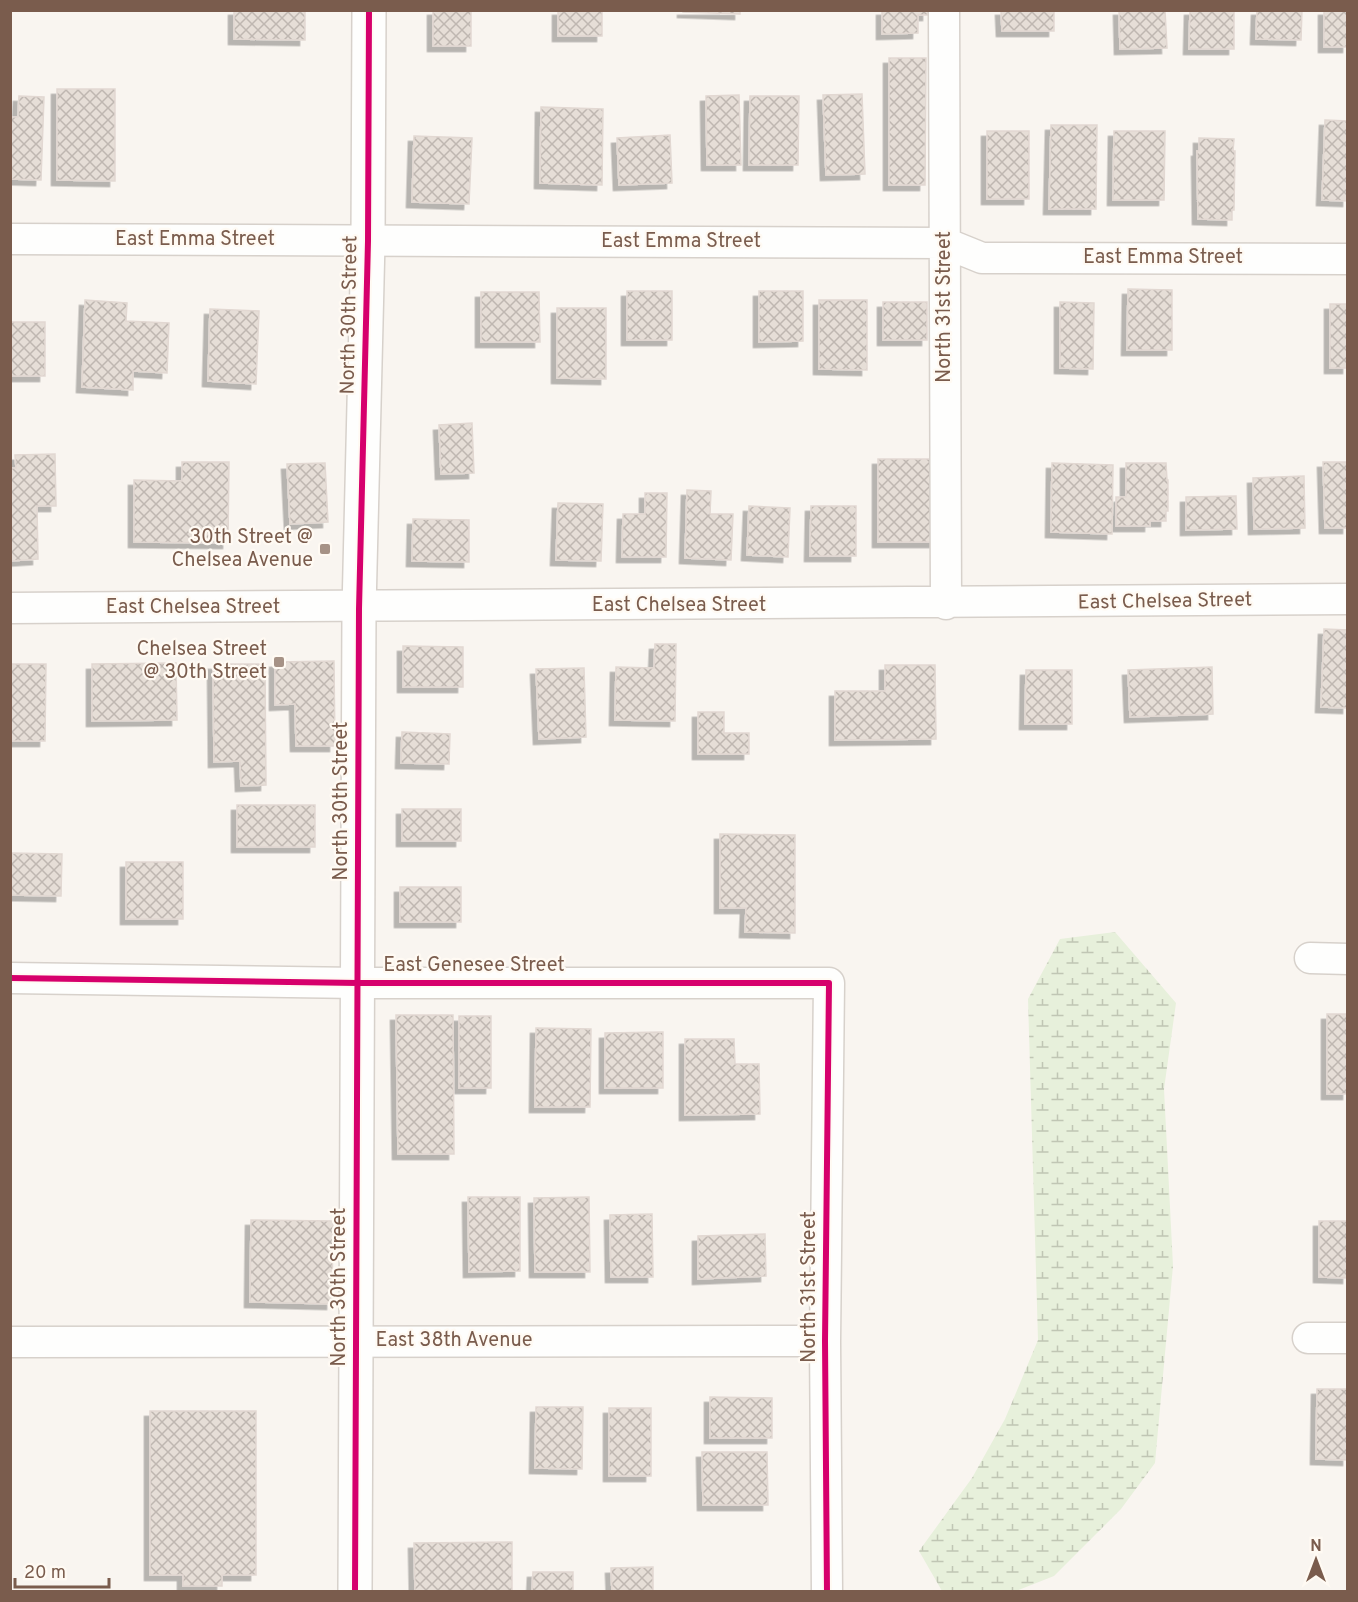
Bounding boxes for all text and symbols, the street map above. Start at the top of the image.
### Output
street label: East Emma Street [115,227,275,253]
street label: East Emma Street [601,229,761,255]
street label: North 31st Street [932,231,958,383]
street label: North 30th Street [336,235,364,395]
street label: East Emma Street [1083,245,1243,271]
place label: 30th Street @ Chelsea Avenue [171,525,313,574]
marker: 30th Street @ Chelsea Avenue [318,542,332,556]
street label: East Chelsea Street [1078,587,1252,617]
street label: East Chelsea Street [592,593,766,619]
street label: East Chelsea Street [106,595,280,621]
place label: Chelsea Street @ 30th Street [136,637,267,686]
marker: Chelsea Street @ 30th Street [272,655,286,669]
street label: North 30th Street [329,721,355,881]
street label: East Genesee Street [383,953,565,979]
street label: North 30th Street [327,1207,353,1367]
street label: North 31st Street [797,1211,823,1363]
street label: East 38th Avenue [376,1328,532,1354]
north arrow [1286,1530,1346,1590]
text: N [1310,1537,1322,1557]
scale bar [15,1551,110,1589]
text: 20 m [24,1562,66,1585]

